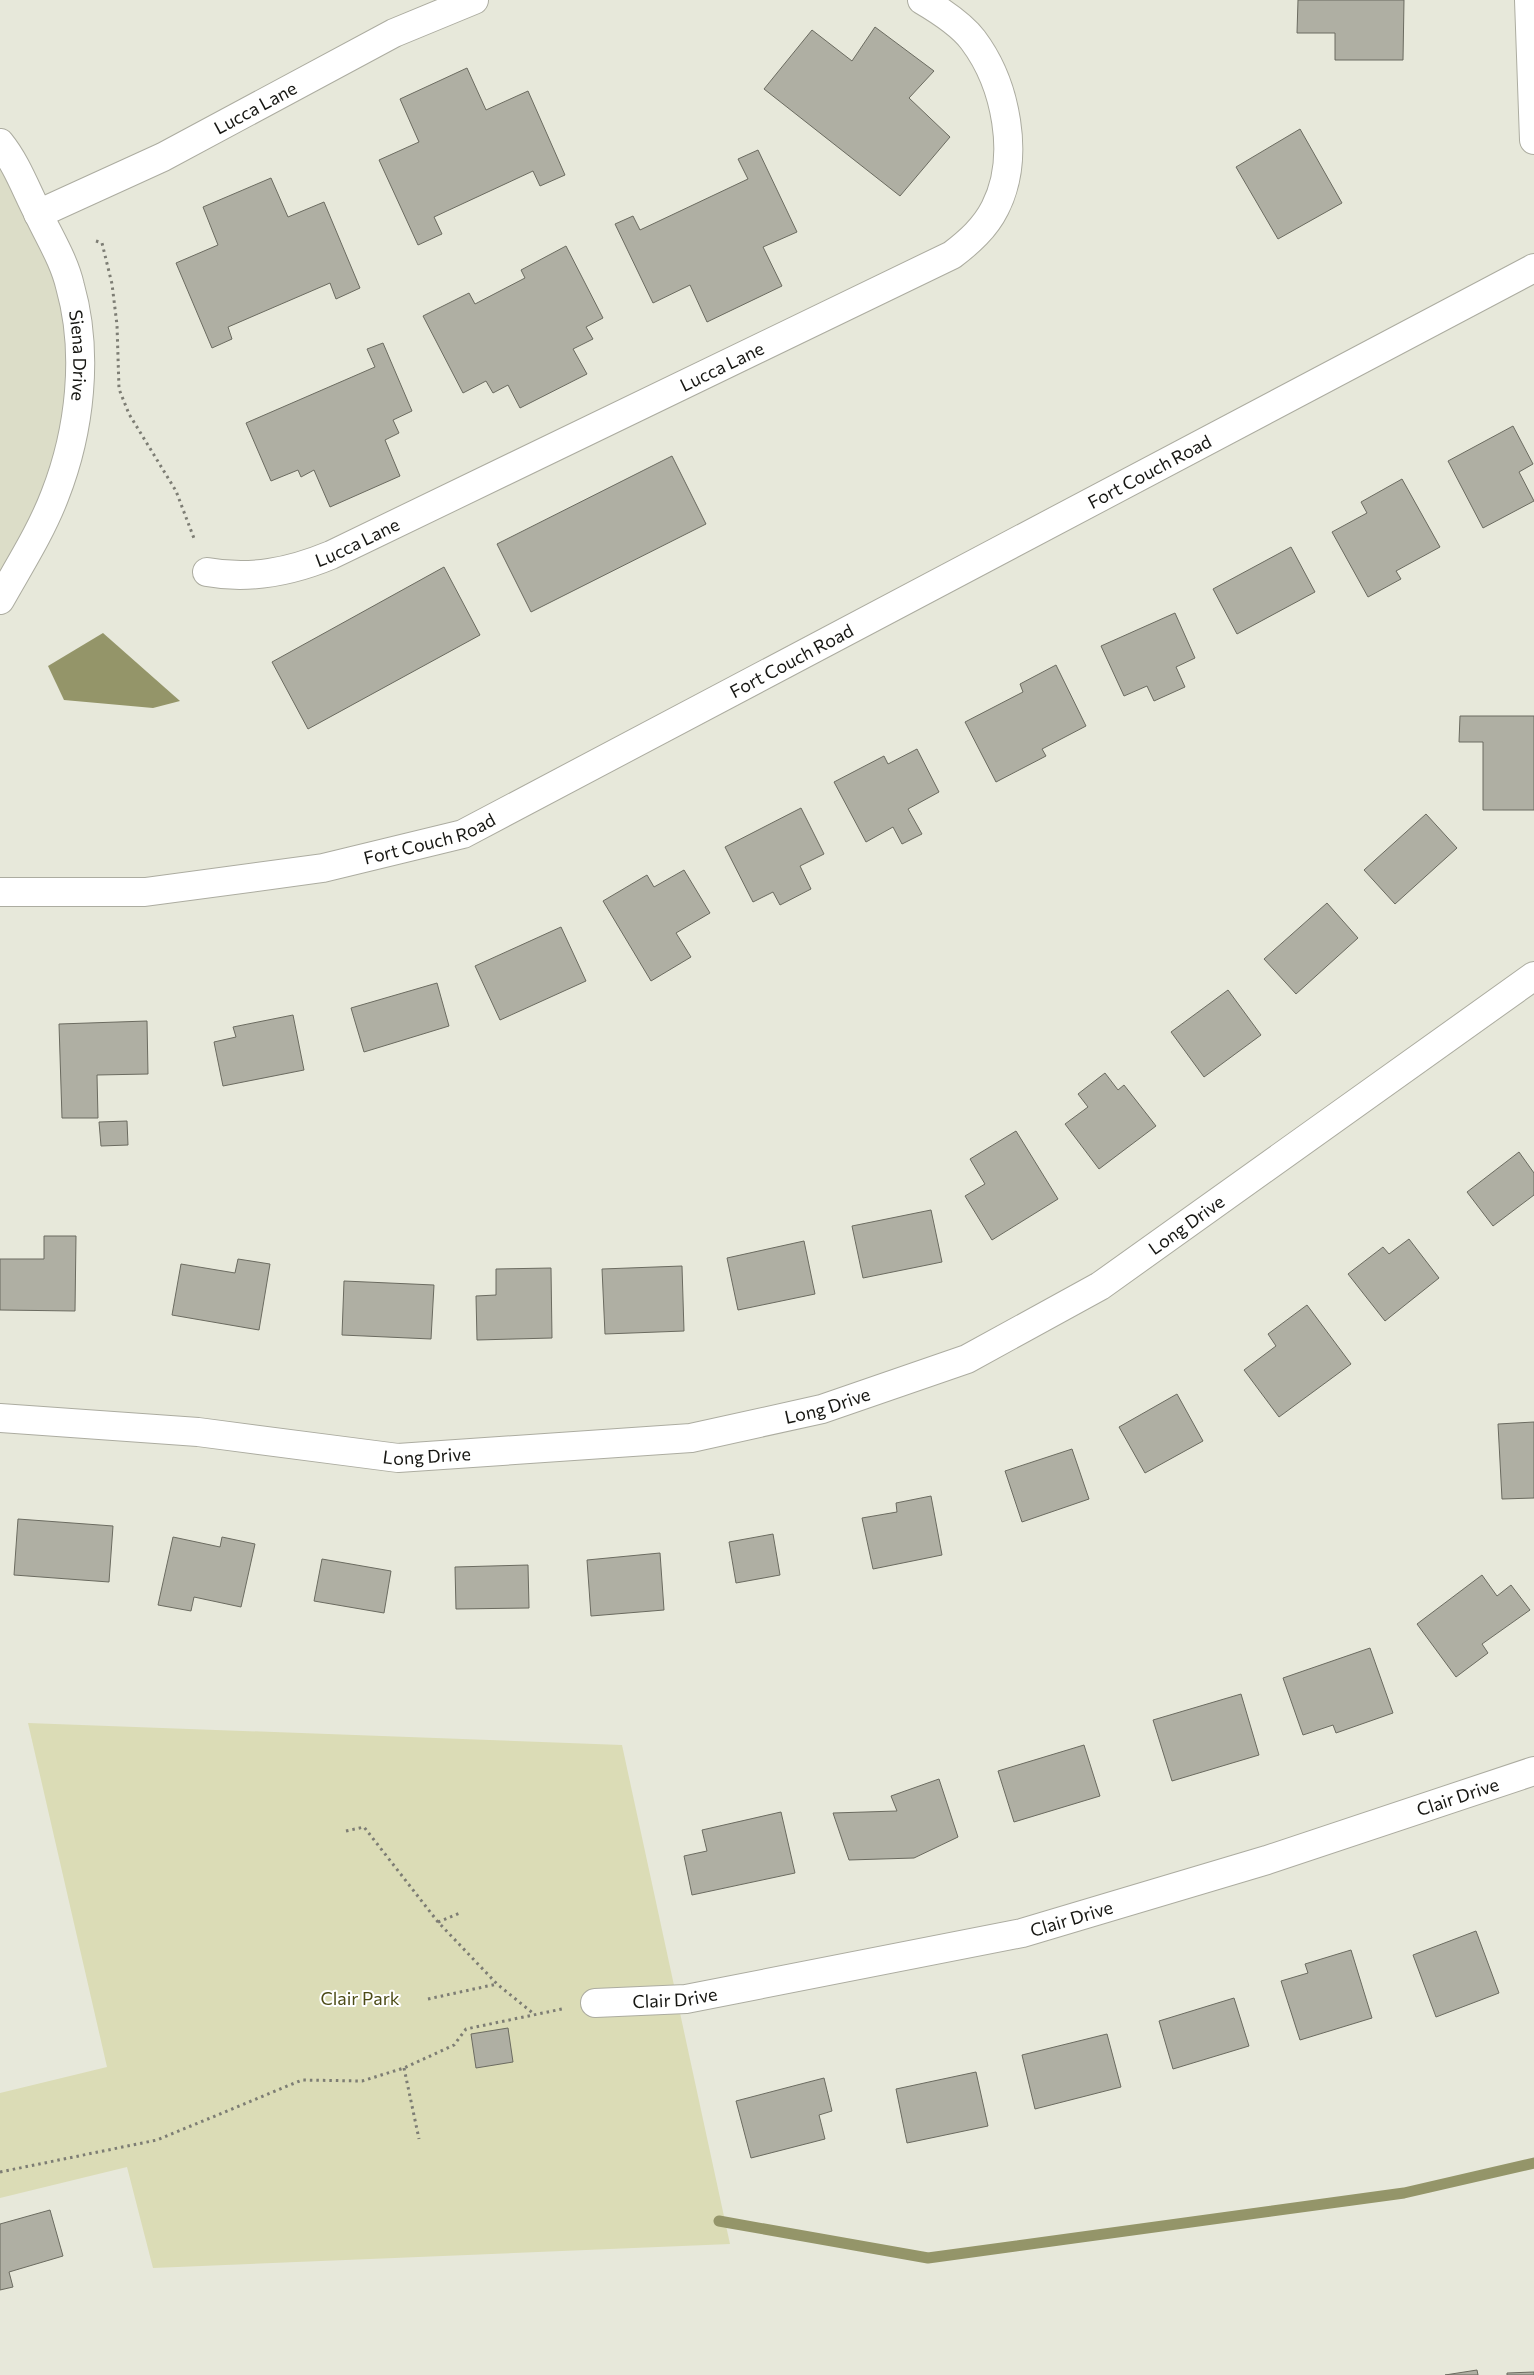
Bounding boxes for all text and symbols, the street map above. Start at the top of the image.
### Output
street label: Lucca Lane [210,76,300,139]
street label: Siena Drive [65,308,91,402]
street label: Lucca Lane [676,337,767,396]
street label: Fort Couch Road [1084,430,1215,513]
street label: Lucca Lane [312,513,403,571]
street label: Fort Couch Road [726,619,857,702]
street label: Fort Couch Road [361,808,499,869]
street label: Long Drive [1144,1190,1228,1259]
street label: Long Drive [782,1382,873,1428]
street label: Long Drive [381,1442,471,1469]
street label: Clair Drive [1414,1773,1501,1820]
street label: Clair Drive [1027,1896,1115,1941]
street label: Clair Drive [632,1982,719,2012]
park label: Clair Park [320,1987,400,2009]

